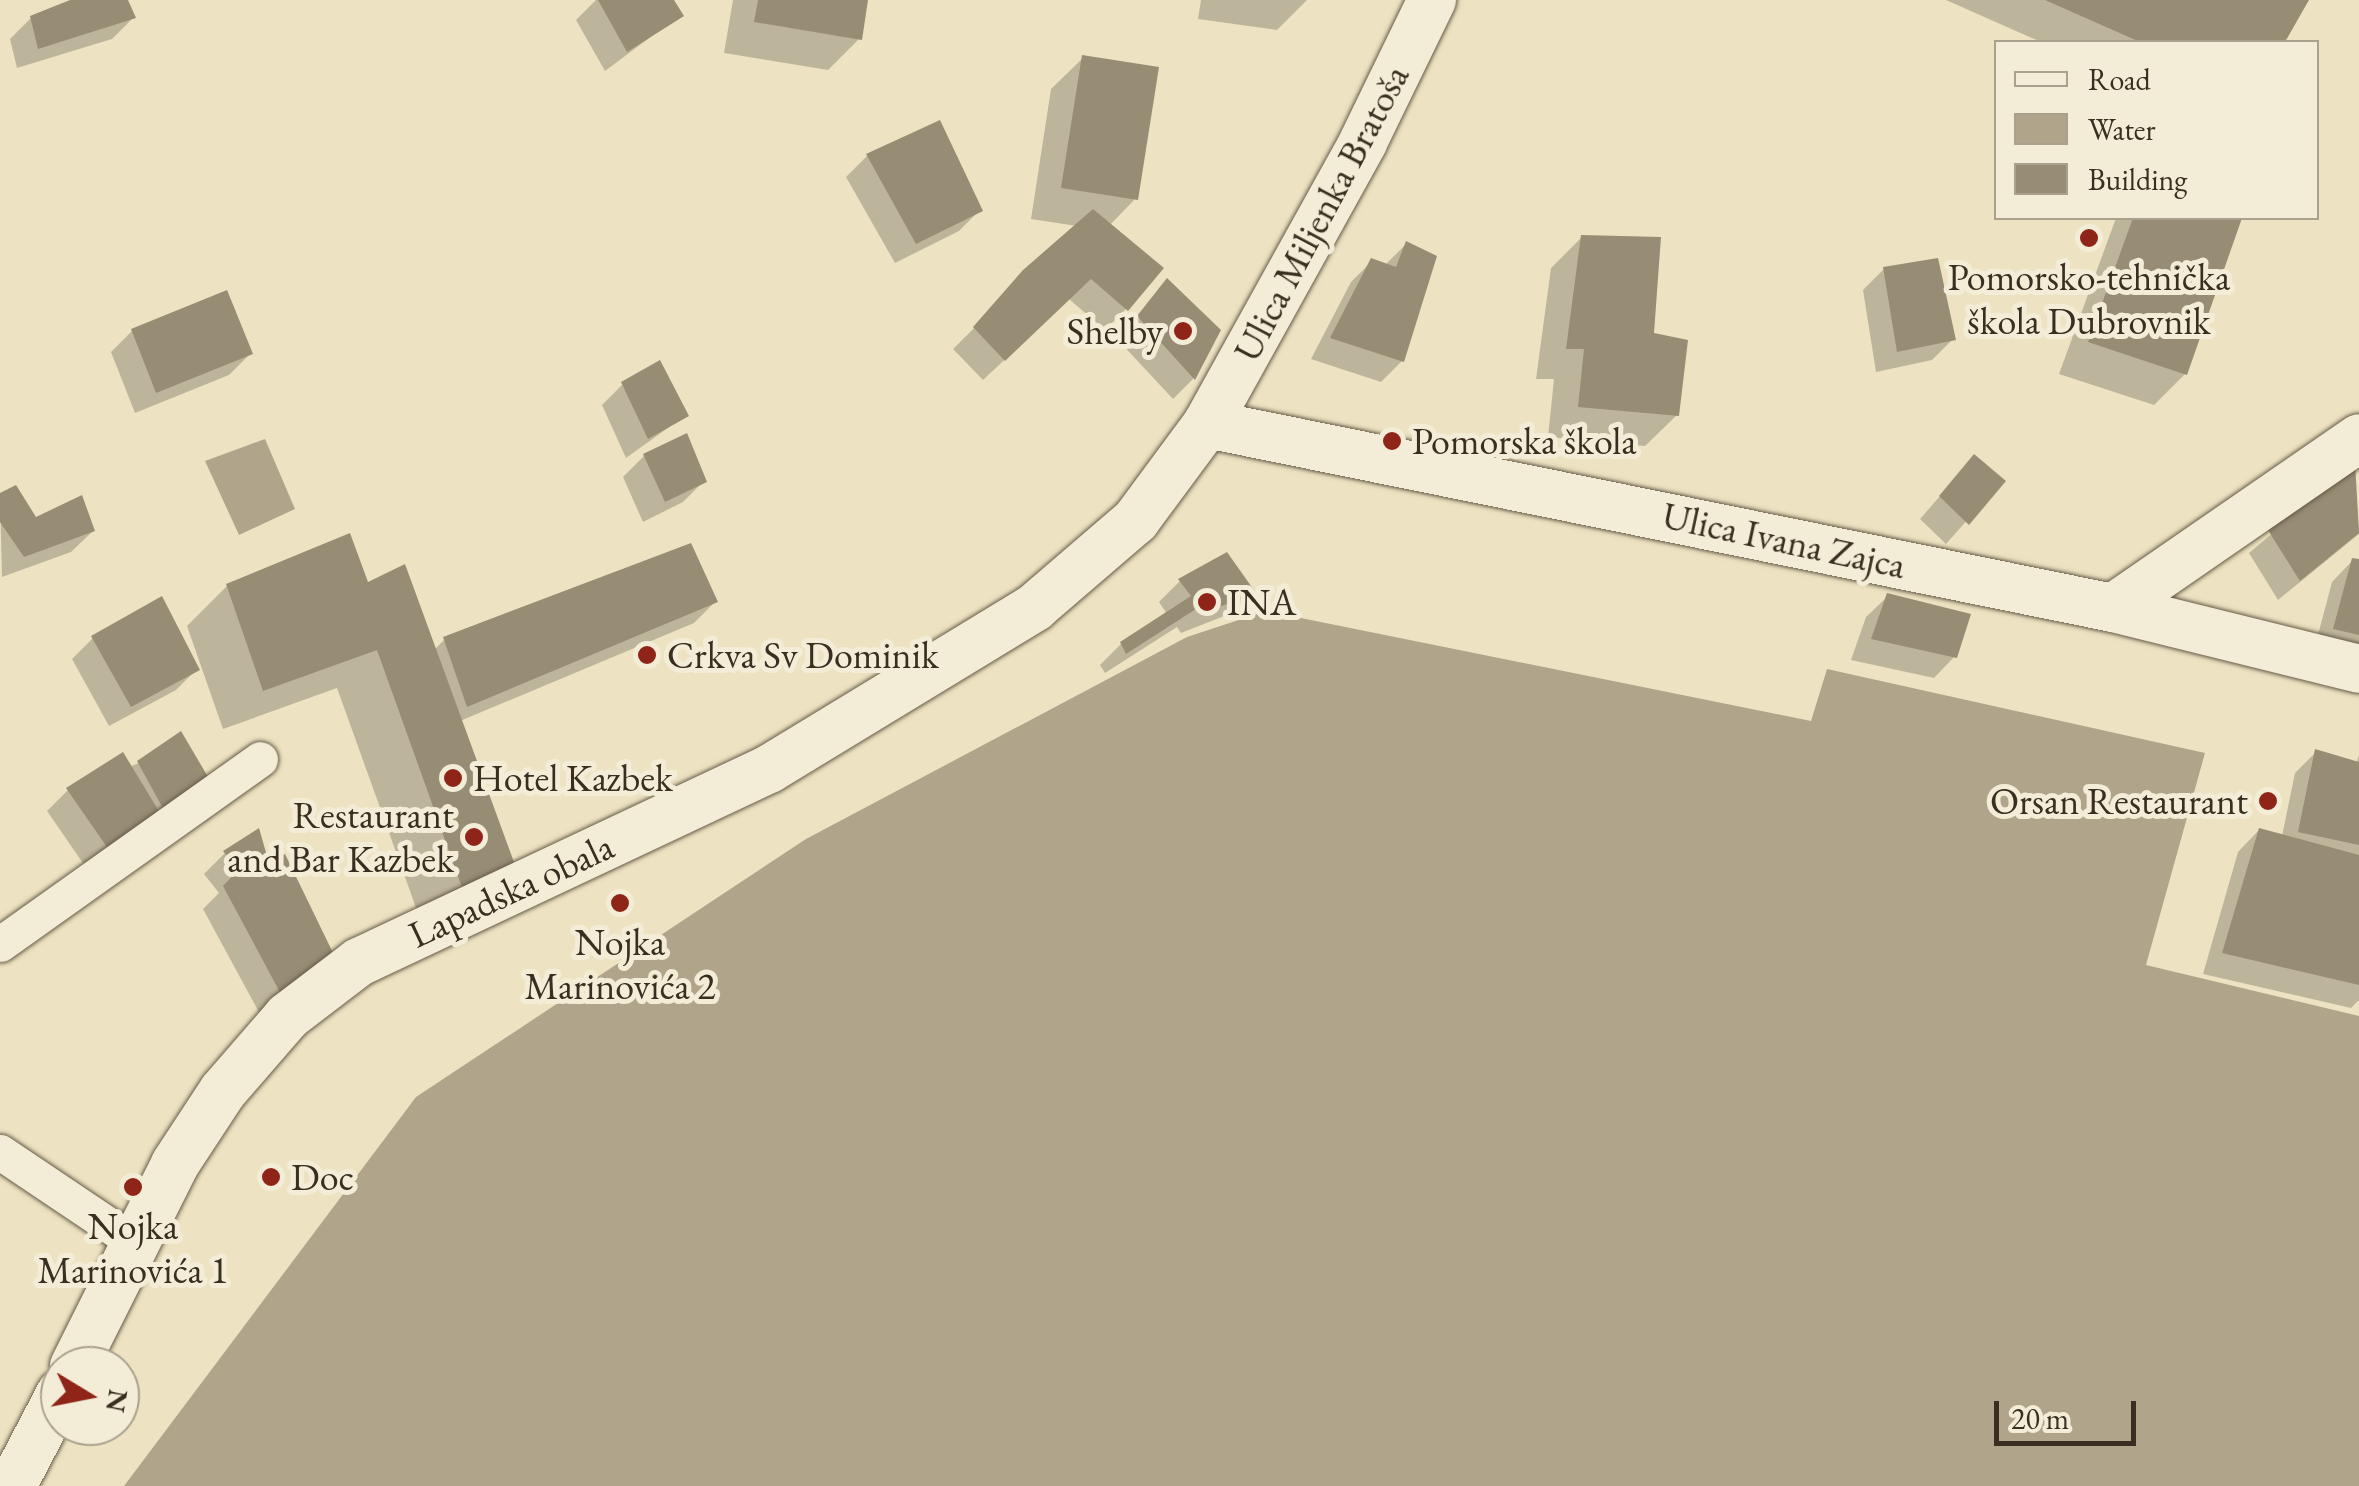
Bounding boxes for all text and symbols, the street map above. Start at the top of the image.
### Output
legend [1994,40,2319,220]
street label: Ulica Miljenka Bratoša [1224,57,1418,369]
text: Road [2088,60,2151,99]
text: Water [2088,110,2156,149]
text: Building [2088,160,2187,199]
marker: Pomorsko-tehnička škola Dubrovnik [2078,227,2100,249]
place label: Pomorsko-tehnička škola Dubrovnik [1948,254,2230,343]
place label: Shelby [1067,308,1163,354]
marker: Shelby [1172,320,1194,342]
place label: Pomorska škola [1412,418,1636,464]
marker: Pomorska škola [1381,430,1403,452]
street label: Ulica Ivana Zajca [1658,492,1910,588]
place label: INA [1227,579,1296,625]
marker: INA [1196,591,1218,613]
place label: Crkva Sv Dominik [667,632,939,678]
marker: Crkva Sv Dominik [636,644,658,666]
place label: Hotel Kazbek [473,755,673,801]
marker: Hotel Kazbek [442,767,464,789]
place label: Orsan Restaurant [1990,778,2248,824]
marker: Orsan Restaurant [2257,790,2279,812]
place label: Restaurant and Bar Kazbek [227,792,454,882]
street label: Lapadska obala [401,823,621,957]
marker: Restaurant and Bar Kazbek [463,826,485,848]
marker: Nojka Marinovića 2 [609,892,631,914]
place label: Nojka Marinovića 2 [525,919,715,1008]
place label: Doc [291,1154,354,1200]
marker: Doc [260,1166,282,1188]
marker: Nojka Marinovića 1 [122,1176,144,1198]
place label: Nojka Marinovića 1 [38,1203,228,1292]
north arrow [40,1346,140,1446]
scale bar [1999,1381,2142,1443]
text: N [98,1387,137,1415]
text: 20 m [2011,1399,2069,1438]

